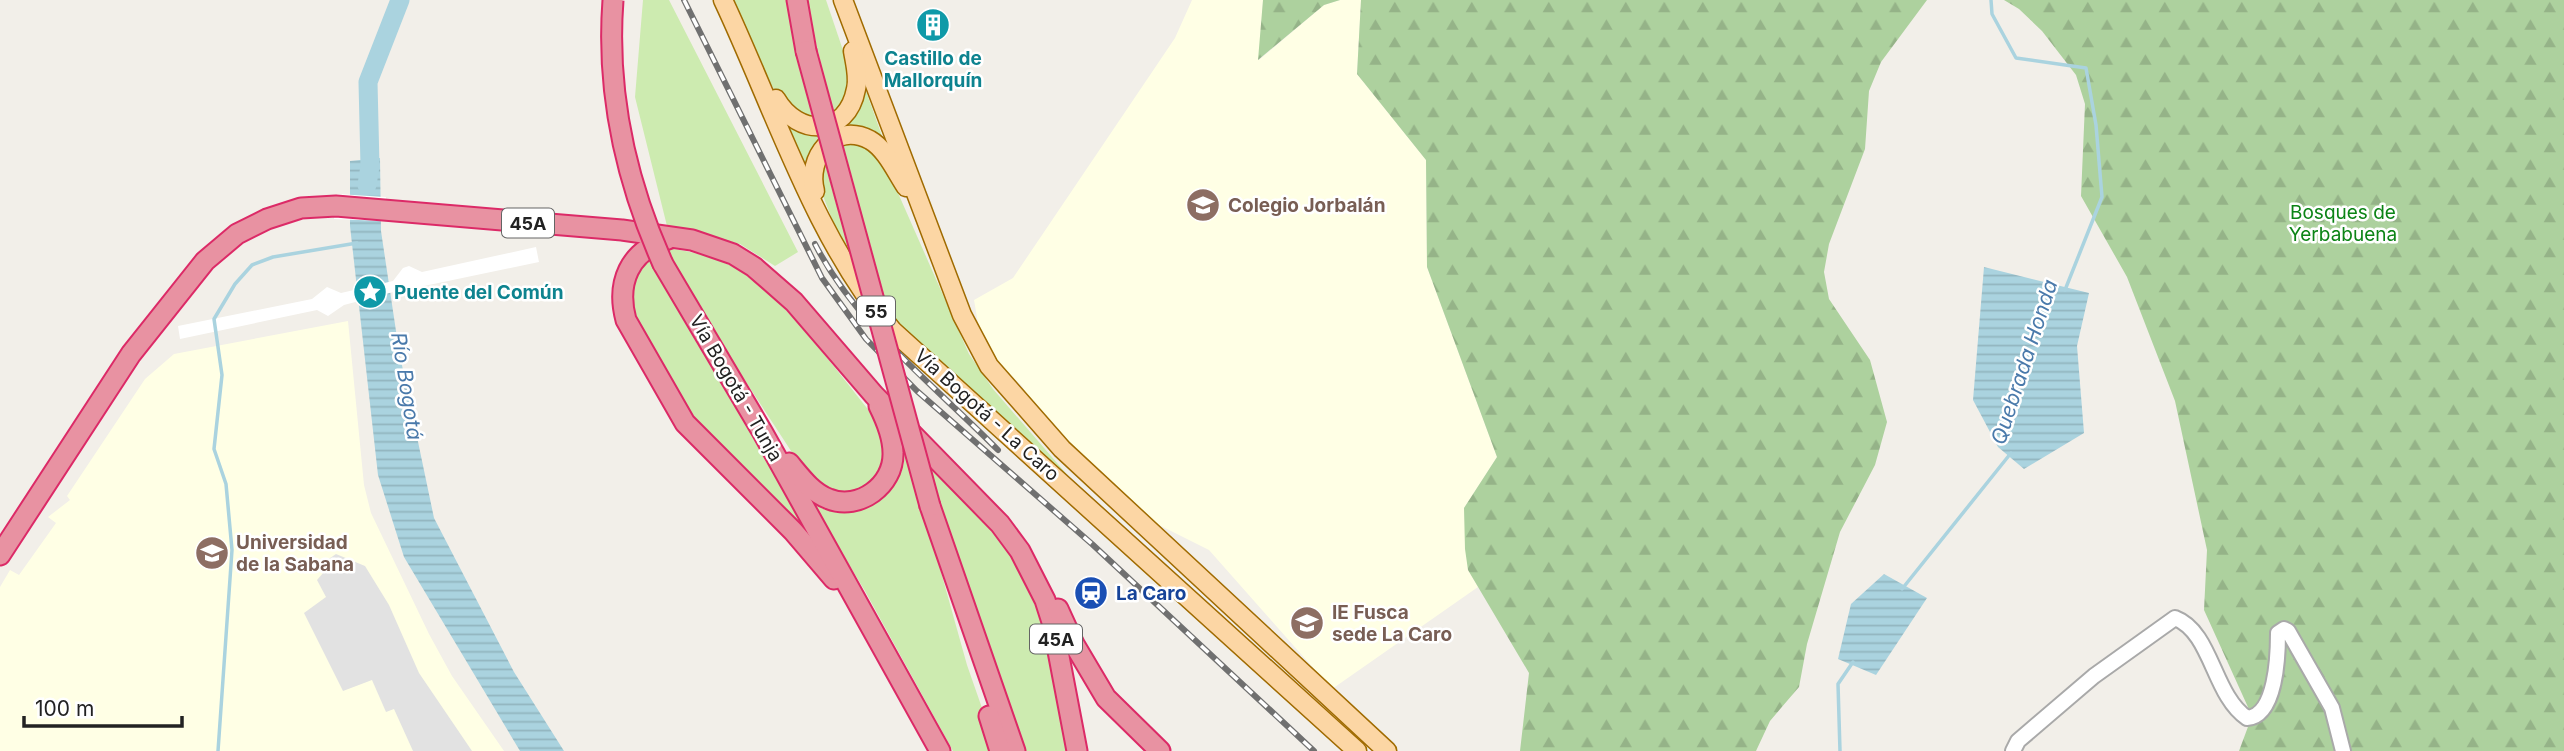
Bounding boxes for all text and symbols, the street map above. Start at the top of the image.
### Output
building icon: Castillo de Mallorquín [914,6,952,44]
place label: Castillo de Mallorquín [884,47,982,92]
school or university icon: Colegio Jorbalán [1184,186,1222,224]
place label: Colegio Jorbalán [1228,194,1385,217]
park label: Bosques de Yerbabuena [2289,201,2397,246]
road number: 45A [502,208,554,238]
place icon: Puente del Común [351,273,389,311]
water label: Quebrada Honda [1986,276,2062,448]
place label: Puente del Común [394,281,564,304]
road number: 55 [857,296,895,326]
street label: Vía Bogotá - Tunja [685,311,787,465]
water label: Río Bogotá [386,330,428,442]
street label: Vía Bogotá - La Caro [910,344,1064,486]
place label: Universidad de la Sabana [236,531,354,576]
school or university icon: Universidad de la Sabana [193,534,231,572]
station icon: La Caro [1072,574,1110,612]
place label: La Caro [1116,582,1186,605]
place label: IE Fusca sede La Caro [1332,601,1452,646]
school or university icon: IE Fusca sede La Caro [1288,604,1326,642]
road number: 45A [1030,624,1082,654]
scale bar [24,684,182,728]
text: 100 m [35,696,94,721]

